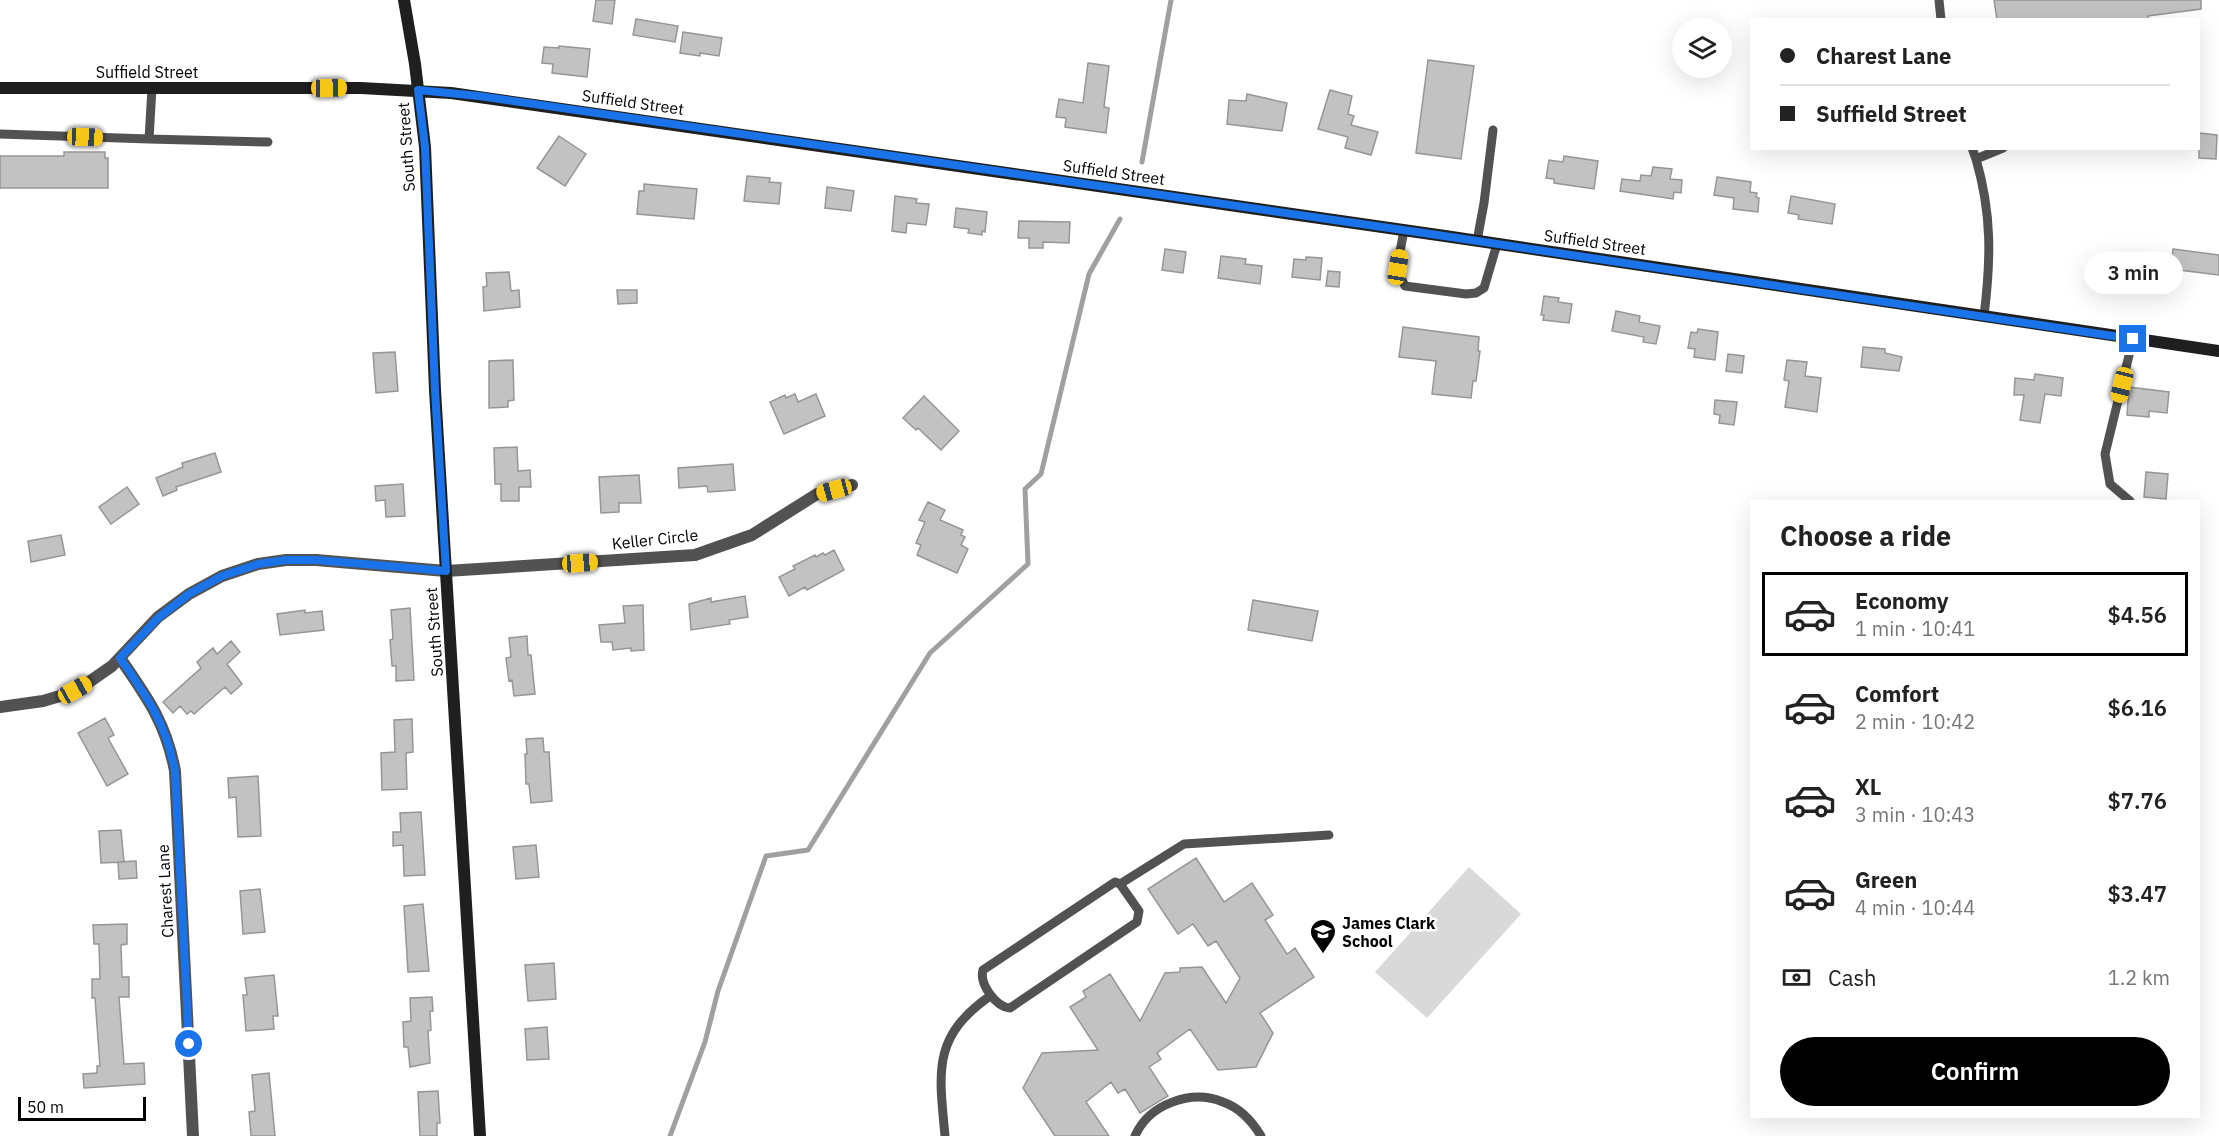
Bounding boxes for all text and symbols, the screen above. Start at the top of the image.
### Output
map controls [1672,18,1732,78]
button: layers [1672,18,1732,78]
text: Charest Lane [1816,41,1951,70]
street label: Suffield Street [96,62,198,82]
car [311,79,347,97]
street label: Suffield Street [581,85,685,119]
text: Suffield Street [1816,99,1967,128]
street label: South Street [393,102,419,192]
car [67,127,103,147]
street label: Suffield Street [1062,155,1166,189]
street label: Suffield Street [1543,225,1647,259]
car [1386,248,1410,286]
callout: 3 min [2084,252,2182,294]
text: 3 min [2108,259,2159,286]
route end [2119,325,2146,352]
car [2109,365,2135,405]
car [814,477,854,503]
text: Choose a ride [1780,518,1951,553]
street label: Keller Circle [611,525,699,553]
car [561,553,599,573]
text: Economy [1855,586,1949,615]
street label: South Street [421,587,447,677]
icon: car [1783,587,1837,641]
text: $4.56 [2108,600,2167,629]
text: 1 min · 10:41 [1855,615,1975,642]
car [55,673,95,707]
text: Comfort [1855,679,1939,708]
icon: car [1783,680,1837,734]
text: $6.16 [2108,693,2167,722]
text: 2 min · 10:42 [1855,708,1975,735]
text: XL [1855,772,1881,801]
icon: car [1783,773,1837,827]
text: $7.76 [2108,786,2167,815]
text: 3 min · 10:43 [1855,801,1975,828]
street label: Charest Lane [153,844,177,938]
text: Green [1855,865,1917,894]
icon: car [1783,866,1837,920]
text: $3.47 [2108,879,2167,908]
text: 4 min · 10:44 [1855,894,1975,921]
place label: James Clark School [1342,913,1436,951]
school or university icon: James Clark School [1308,917,1338,955]
icon: cash [1780,961,1813,994]
text: Cash [1828,963,1877,992]
text: 1.2 km [2108,964,2170,991]
route start [175,1030,202,1057]
button: Confirm [1780,1037,2170,1106]
scale bar [18,1094,146,1122]
text: 50 m [27,1097,64,1117]

